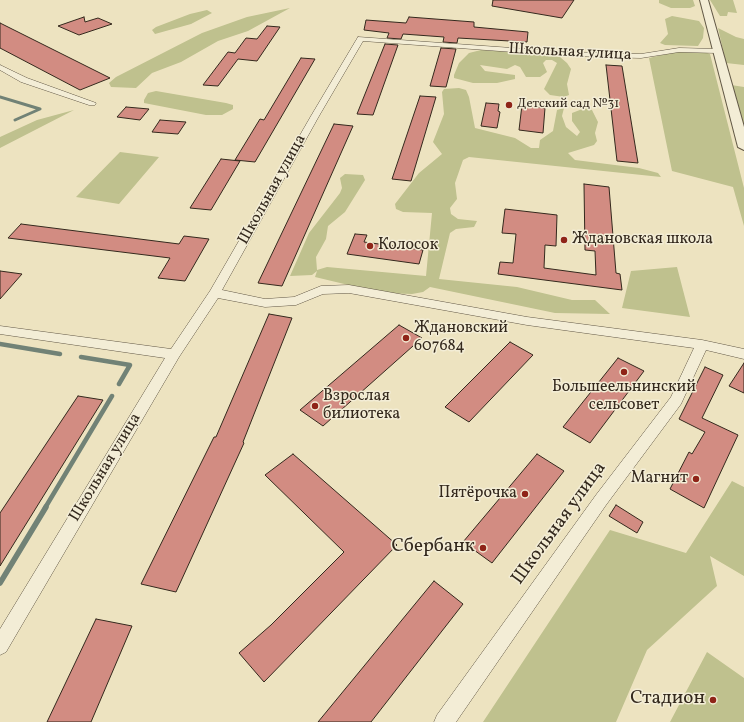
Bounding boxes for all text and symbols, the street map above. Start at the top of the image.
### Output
street label: Школьная улица [508,40,632,66]
place label: Детский сад №31 [517,97,619,113]
marker: Детский сад №31 [504,100,514,110]
street label: Школьная улица [235,131,311,249]
place label: Ждановская школа [572,230,713,250]
marker: Ждановская школа [559,235,569,245]
place label: Колосок [378,236,438,256]
marker: Колосок [365,241,375,251]
place label: Ждановский 607684 [414,319,508,357]
marker: Ждановский 607684 [401,333,411,343]
marker: Большеельнинский сельсовет [619,367,629,377]
place label: Большеельнинский сельсовет [552,378,696,416]
place label: Взрослая билиотека [323,387,400,425]
marker: Взрослая билиотека [310,401,320,411]
street label: Школьная улица [66,410,146,526]
street label: Школьная улица [508,458,612,590]
place label: Магнит [631,469,688,489]
marker: Магнит [691,474,701,484]
place label: Пятёрочка [439,484,517,504]
marker: Пятёрочка [520,489,530,499]
place label: Сбербанк [391,537,475,559]
marker: Сбербанк [478,543,488,553]
place label: Стадион [630,689,705,711]
marker: Стадион [708,695,718,705]

